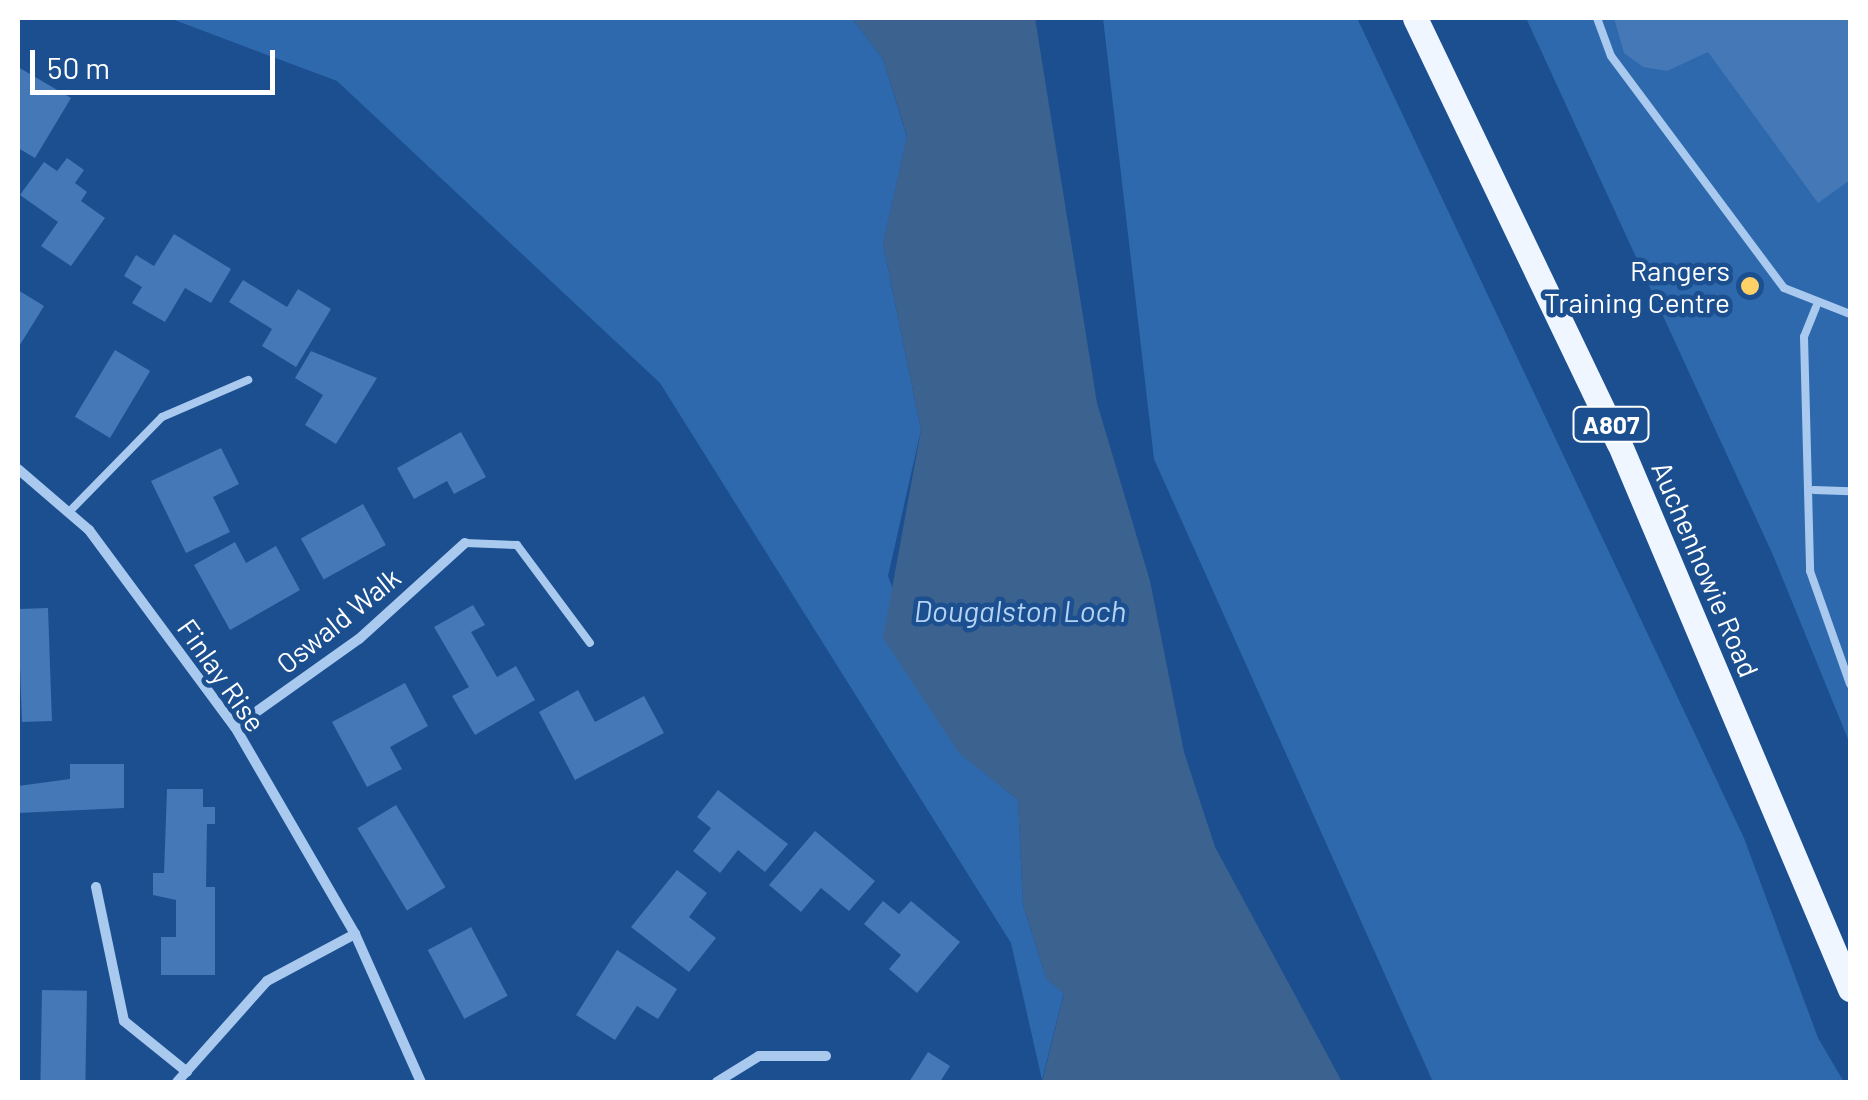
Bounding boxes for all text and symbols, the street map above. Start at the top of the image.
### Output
scale bar [35,30,280,92]
text: 50 m [47,49,110,85]
place label: Rangers Training Centre [1544,253,1730,319]
marker: Rangers Training Centre [1739,275,1761,297]
road number: A807 [1571,404,1651,444]
street label: Auchenhowie Road [1645,456,1767,682]
street label: Oswald Walk [269,560,407,680]
water label: Dougalston Loch [914,592,1126,628]
street label: Finlay Rise [171,612,273,738]

